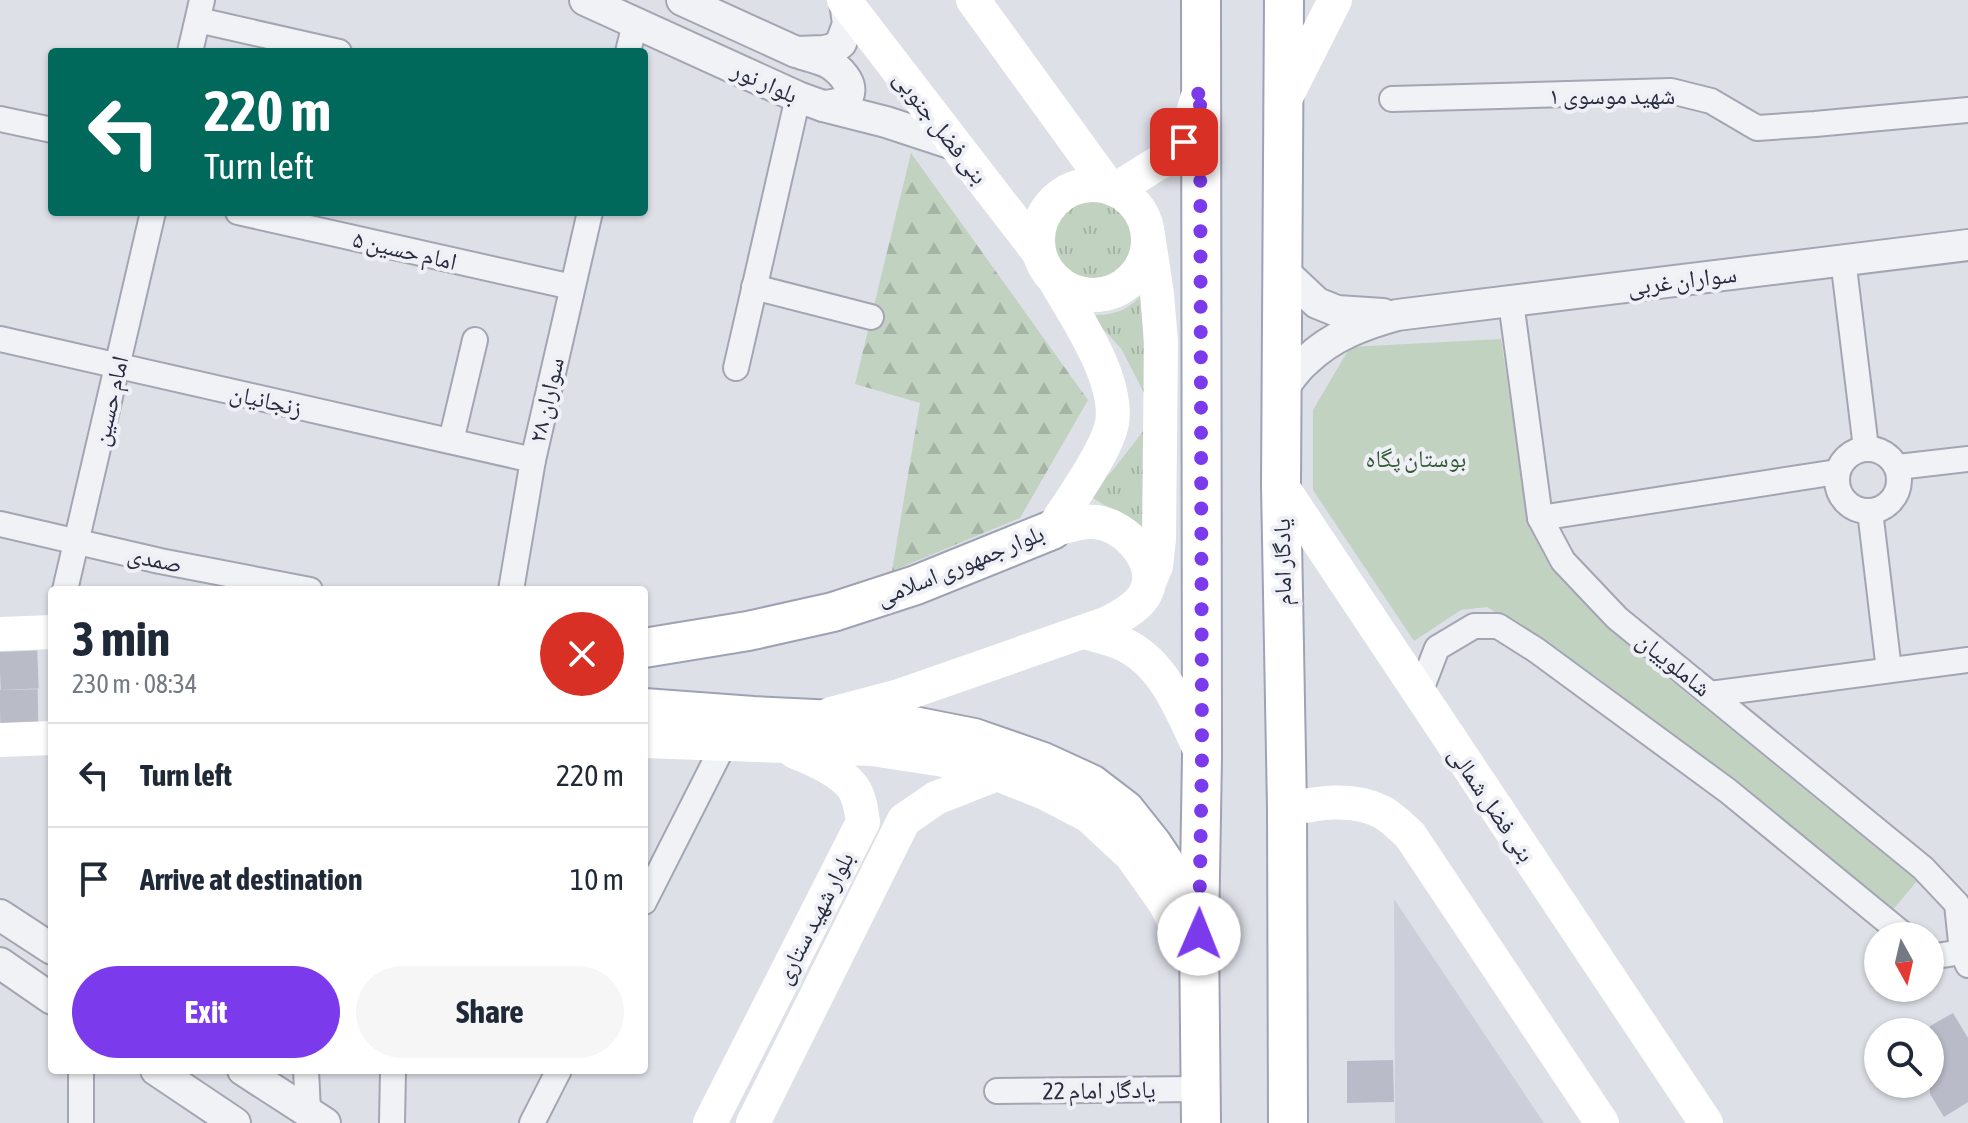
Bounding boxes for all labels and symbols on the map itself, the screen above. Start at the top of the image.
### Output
street label: بلوار نور [727,55,802,109]
street label: بنی فضل جنوبی [888,65,994,190]
street label: شهید موسوی ۱ [1549,82,1675,110]
pin [1150,108,1218,176]
street label: امام حسین ۵ [350,225,460,278]
street label: سواران غربی [1626,260,1738,301]
street label: امام حسین [87,353,136,449]
street label: سواران ۲۸ [523,355,570,445]
street label: زنجانیان [227,379,305,422]
park label: بوستان پگاه [1366,445,1466,473]
street label: یادگار امام [1268,518,1299,606]
street label: بلوار جمهوری اسلامی [872,519,1048,612]
street label: صمدی [125,540,185,579]
street label: شاملوییان [1631,626,1716,703]
street label: بنی فضل شمالی [1443,741,1540,867]
street label: بلوار شهید ستاری [769,847,860,989]
position arrow [1157,892,1241,976]
north arrow [1864,922,1944,1002]
street label: یادگار امام 22 [1042,1076,1156,1107]

